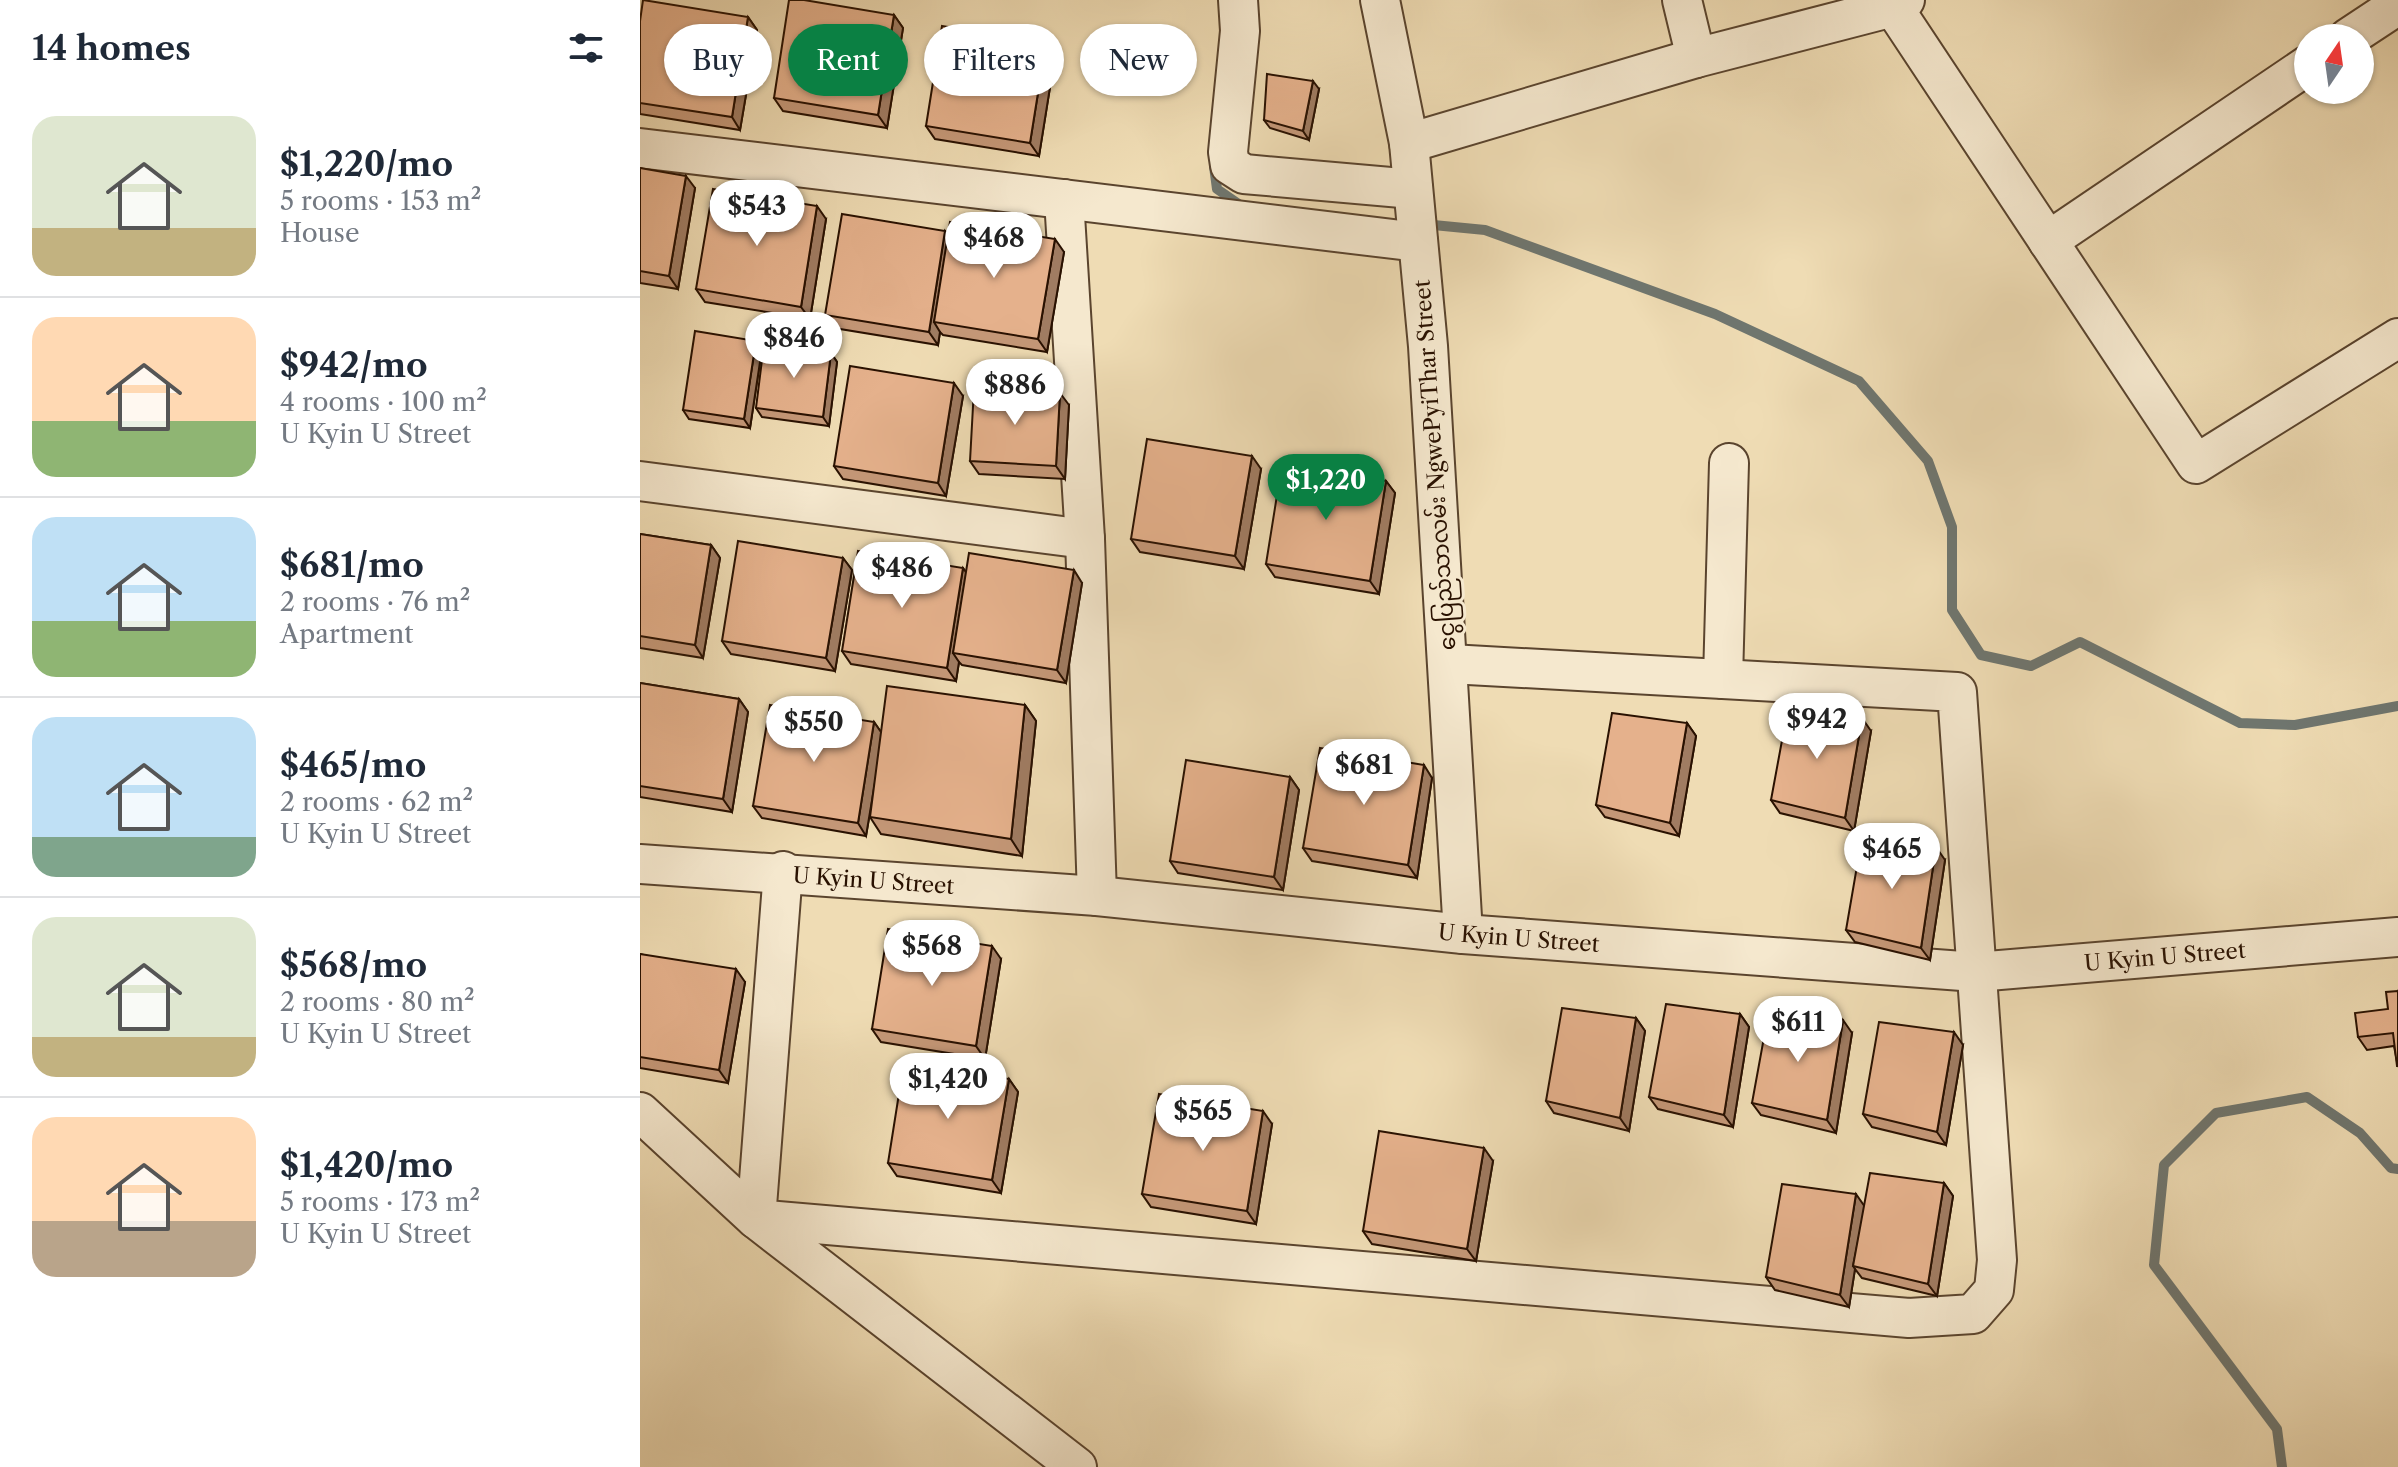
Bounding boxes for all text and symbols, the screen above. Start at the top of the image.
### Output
chip: Buy [664,24,772,96]
chip: Rent [788,24,908,96]
chip: Filters [924,24,1064,96]
chip: New [1080,24,1197,96]
north arrow [2294,24,2374,104]
map controls [2294,24,2374,104]
icon: filters [564,26,608,70]
text: 14 homes [32,27,191,69]
text: $1,220/mo [280,143,453,185]
icon: home [96,148,192,244]
pin: $543 [710,180,804,248]
text: 5 rooms · 153 m² [280,185,481,217]
text: $543 [728,190,786,222]
pin: $468 [947,212,1041,280]
text: House [280,217,360,249]
text: $468 [963,222,1025,254]
street label: ငွေပြည်သာလမ်း NgwePyiThar Street [1407,278,1465,651]
pin: $846 [747,312,841,380]
text: $846 [763,322,825,354]
text: $942/mo [280,344,428,386]
icon: home [96,349,192,445]
pin: $886 [968,359,1062,427]
text: $886 [984,369,1046,401]
text: 4 rooms · 100 m² [280,386,487,418]
text: U Kyin U Street [280,418,471,450]
pin: $1,220 [1261,454,1391,522]
text: $1,220 [1286,464,1366,496]
pin: $486 [855,542,949,610]
text: $681/mo [280,544,424,586]
icon: home [96,549,192,645]
text: $486 [871,552,933,584]
text: 2 rooms · 76 m² [280,586,470,618]
text: Apartment [280,618,413,650]
pin: $942 [1770,693,1864,761]
pin: $550 [767,696,861,764]
text: $942 [1787,703,1847,735]
text: $550 [784,706,844,738]
pin: $681 [1317,739,1411,807]
text: $465/mo [280,744,426,786]
icon: home [96,749,192,845]
text: $681 [1335,749,1393,781]
text: 2 rooms · 62 m² [280,786,473,818]
text: U Kyin U Street [280,818,471,850]
pin: $465 [1845,823,1939,891]
text: $465 [1862,833,1922,865]
street label: U Kyin U Street [792,861,955,899]
street label: U Kyin U Street [1437,918,1601,958]
pin: $568 [885,920,979,988]
text: $568 [902,930,962,962]
street label: U Kyin U Street [2083,936,2247,976]
text: $568/mo [280,944,427,986]
icon: home [96,949,192,1045]
text: 2 rooms · 80 m² [280,986,475,1018]
pin: $611 [1751,996,1845,1064]
text: $611 [1771,1006,1825,1038]
text: U Kyin U Street [280,1018,471,1050]
pin: $1,420 [883,1053,1013,1121]
text: $1,420 [908,1063,988,1095]
pin: $565 [1156,1085,1250,1153]
text: $565 [1174,1095,1232,1127]
text: $1,420/mo [280,1144,453,1186]
icon: home [96,1149,192,1245]
text: 5 rooms · 173 m² [280,1186,480,1218]
text: U Kyin U Street [280,1218,471,1250]

